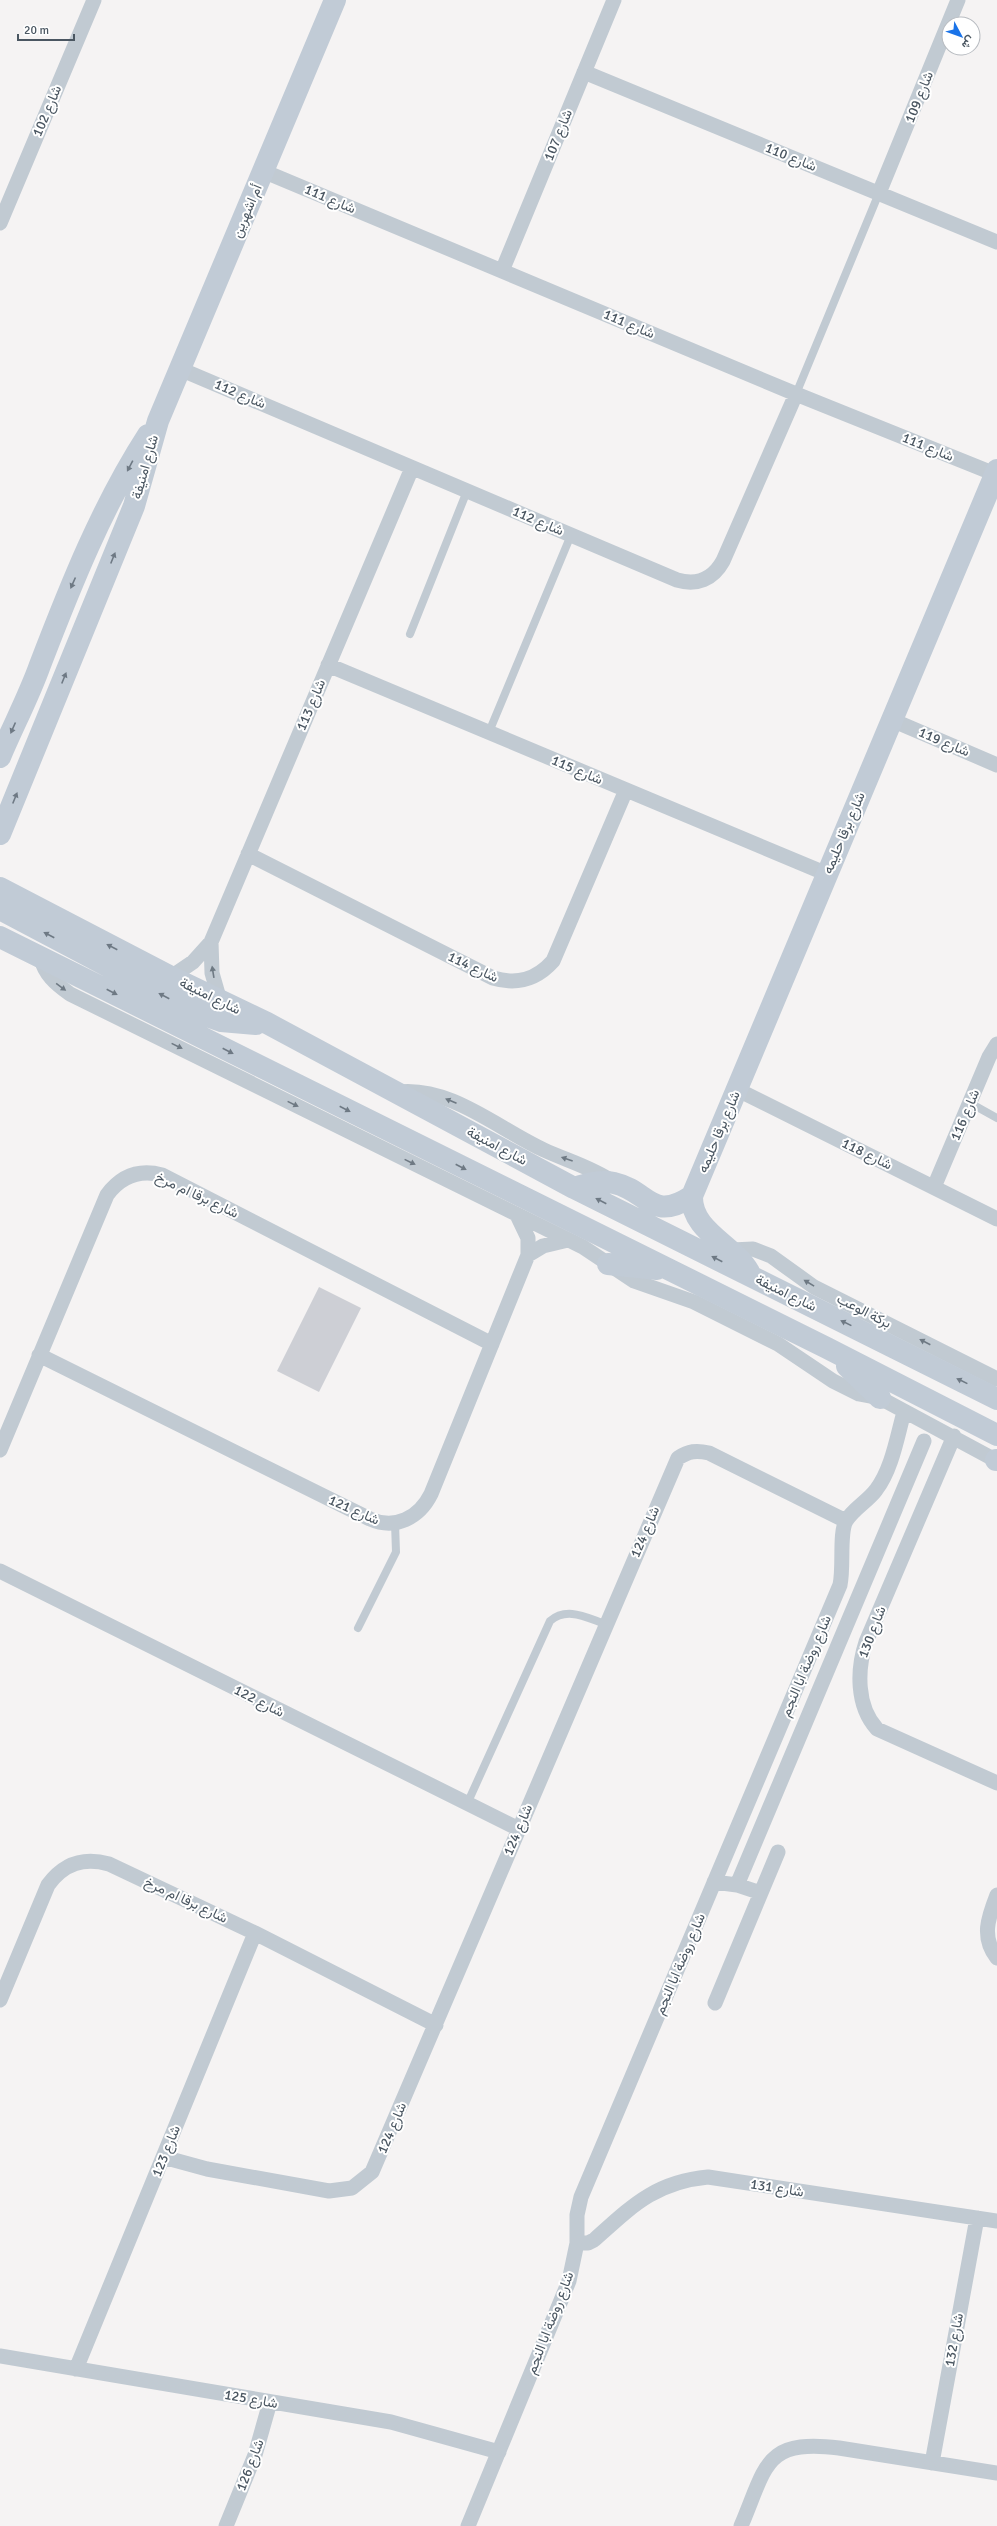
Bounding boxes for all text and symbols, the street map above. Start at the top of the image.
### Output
scale bar [18,16,74,42]
north arrow [941,16,981,56]
text: 20 m [24,23,49,38]
text: ش [959,33,977,51]
street label: شارع 109 [901,69,939,126]
street label: شارع 102 [29,83,67,140]
street label: شارع 107 [540,107,578,164]
street label: شارع 110 [762,139,819,177]
street label: شارع 111 [301,181,358,219]
street label: أم اشهرين [228,182,266,240]
street label: شارع 111 [600,306,657,344]
street label: شارع 112 [211,376,268,414]
street label: شارع 111 [899,429,956,467]
street label: شارع امنيفة [128,433,164,502]
one-way arrow [126,460,133,472]
street label: شارع 112 [509,503,566,541]
one-way arrow [110,552,116,563]
one-way arrow [70,577,76,588]
one-way arrow [61,672,67,683]
street label: شارع 113 [293,677,331,734]
one-way arrow [10,722,16,733]
street label: شارع 119 [915,724,972,762]
street label: شارع 115 [548,752,605,790]
street label: شارع برقا حليمه [819,790,871,877]
one-way arrow [12,792,18,804]
one-way arrow [43,932,55,939]
one-way arrow [106,943,118,950]
street label: شارع 114 [444,948,501,988]
one-way arrow [210,966,216,978]
street label: شارع امنيفة [176,974,243,1020]
one-way arrow [56,983,66,991]
one-way arrow [106,989,118,996]
one-way arrow [158,993,170,999]
one-way arrow [171,1043,182,1050]
one-way arrow [223,1047,234,1054]
street label: شارع 116 [947,1087,985,1144]
street label: شارع برقا حليمه [694,1089,746,1176]
one-way arrow [445,1098,456,1104]
one-way arrow [287,1101,299,1107]
one-way arrow [339,1106,350,1112]
street label: شارع امنيفة [463,1123,530,1171]
street label: شارع 118 [838,1135,895,1175]
one-way arrow [560,1156,572,1162]
one-way arrow [404,1158,415,1165]
one-way arrow [455,1164,467,1170]
street label: شارع برقا ام مرخ [152,1168,241,1224]
one-way arrow [595,1198,606,1204]
one-way arrow [711,1256,723,1262]
street label: شارع امنيفة [752,1271,819,1317]
one-way arrow [803,1280,815,1287]
street label: بركة الوعب [834,1290,894,1332]
one-way arrow [840,1320,851,1326]
one-way arrow [919,1339,930,1345]
one-way arrow [956,1378,968,1384]
street label: شارع 121 [325,1491,382,1531]
street label: شارع 124 [627,1504,665,1561]
street label: شارع 130 [854,1604,891,1661]
street label: شارع روضة ابا النجم [777,1613,837,1720]
street label: شارع 122 [230,1681,287,1723]
street label: شارع 124 [500,1802,538,1859]
street label: شارع برقا ام مرخ [141,1873,230,1929]
street label: شارع روضة ابا النجم [651,1911,711,2018]
street label: شارع 124 [374,2100,412,2157]
street label: شارع 123 [148,2123,186,2180]
street label: شارع 131 [749,2175,805,2203]
street label: شارع روضة ابا النجم [523,2269,579,2377]
street label: شارع 132 [941,2312,969,2368]
street label: شارع 125 [223,2386,279,2414]
street label: شارع 126 [232,2437,269,2494]

